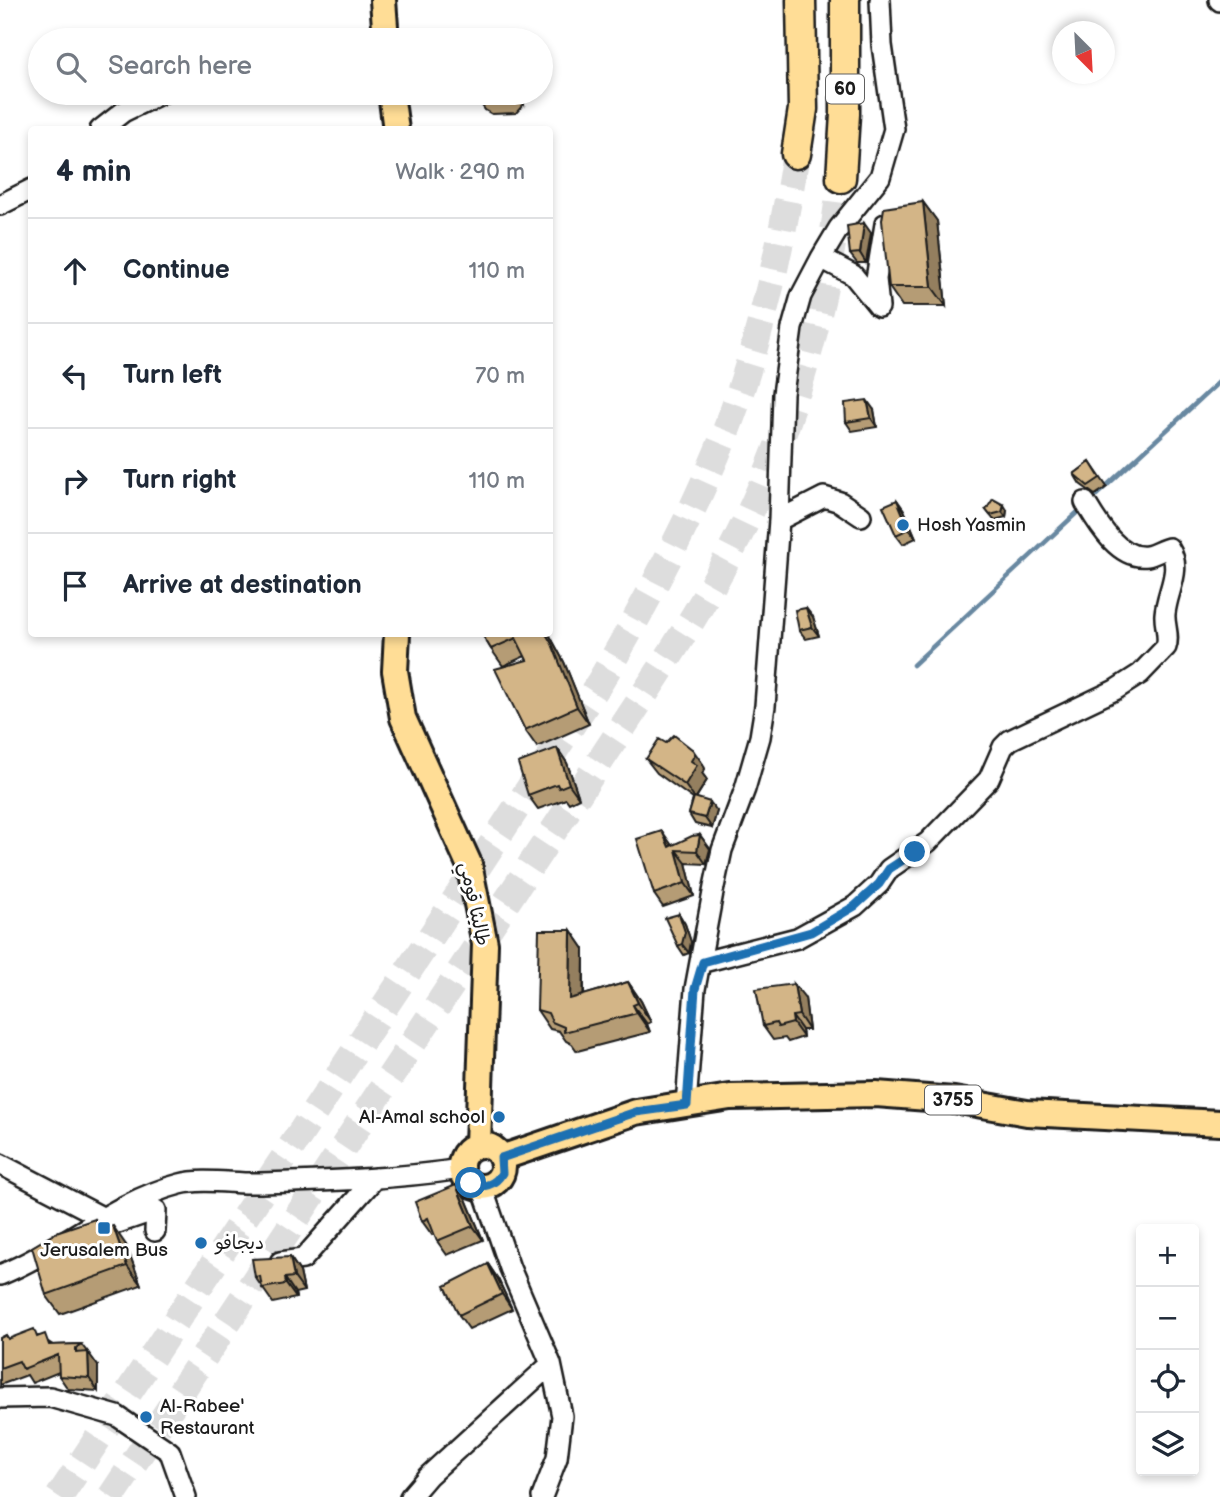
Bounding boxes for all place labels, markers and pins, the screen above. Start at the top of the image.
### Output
place label: Hosh Yasmin [917,514,1026,537]
marker: Hosh Yasmin [895,517,911,533]
place label: Al-Amal school [359,1106,485,1129]
marker: Al-Amal school [491,1109,507,1125]
marker: Jerusalem Bus [96,1220,112,1236]
place label: ديجافو [214,1232,264,1255]
marker: ديجافو [193,1235,209,1251]
place label: Jerusalem Bus [40,1239,168,1262]
place label: Al-Rabee' Restaurant [160,1395,255,1440]
marker: Al-Rabee' Restaurant [138,1409,154,1425]

